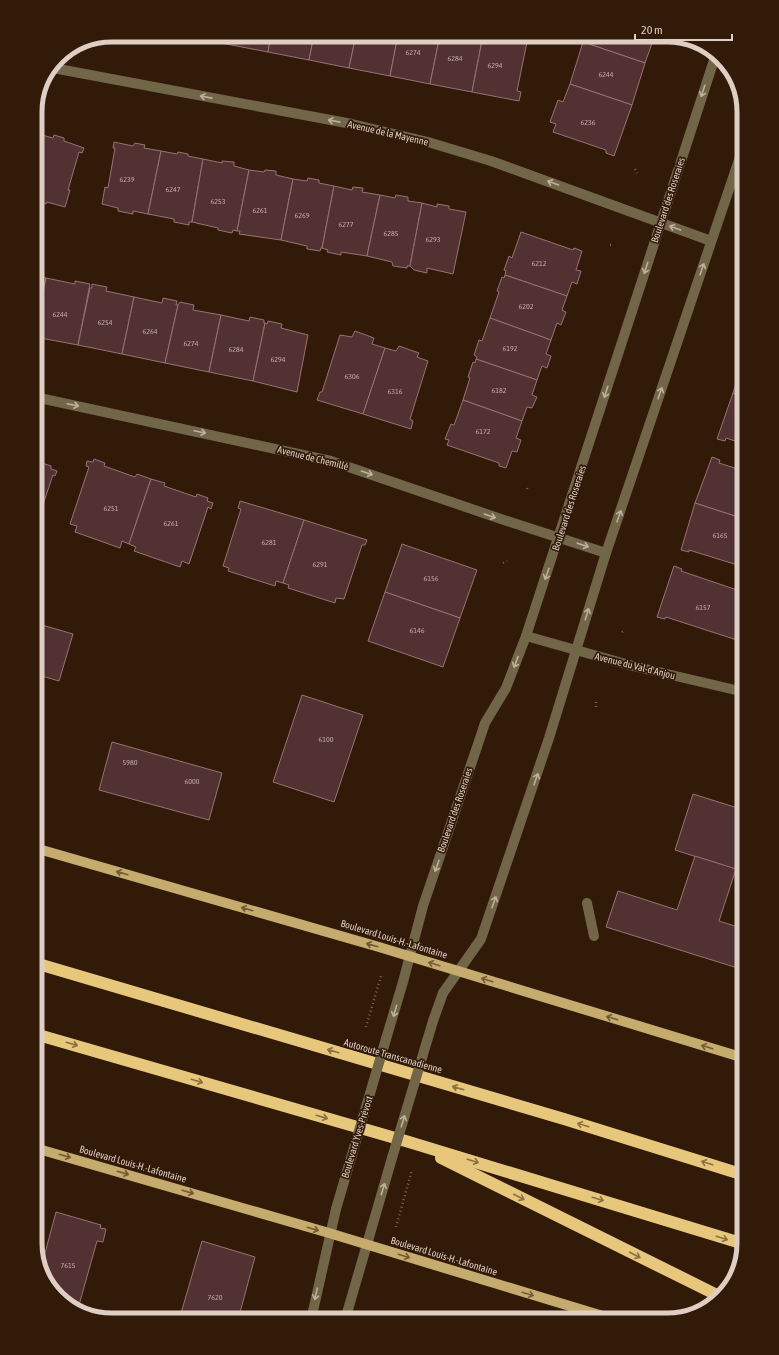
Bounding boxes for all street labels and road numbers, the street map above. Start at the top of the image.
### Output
street label: Avenue de la Mayenne [347,118,430,148]
street label: Boulevard des Roseraies [649,156,687,244]
street label: Avenue de Chemillé [276,444,350,472]
street label: Boulevard des Roseraies [550,464,588,552]
street label: Avenue du Val-d'Anjou [594,651,676,681]
street label: Boulevard des Roseraies [435,766,475,854]
street label: Boulevard Louis-H.-Lafontaine [339,918,449,961]
street label: Autoroute Transcanadienne [343,1037,444,1075]
street label: Boulevard Yves-Prévost [339,1095,375,1179]
street label: Boulevard Louis-H.-Lafontaine [78,1143,188,1185]
street label: Boulevard Louis-H.-Lafontaine [389,1235,499,1278]

